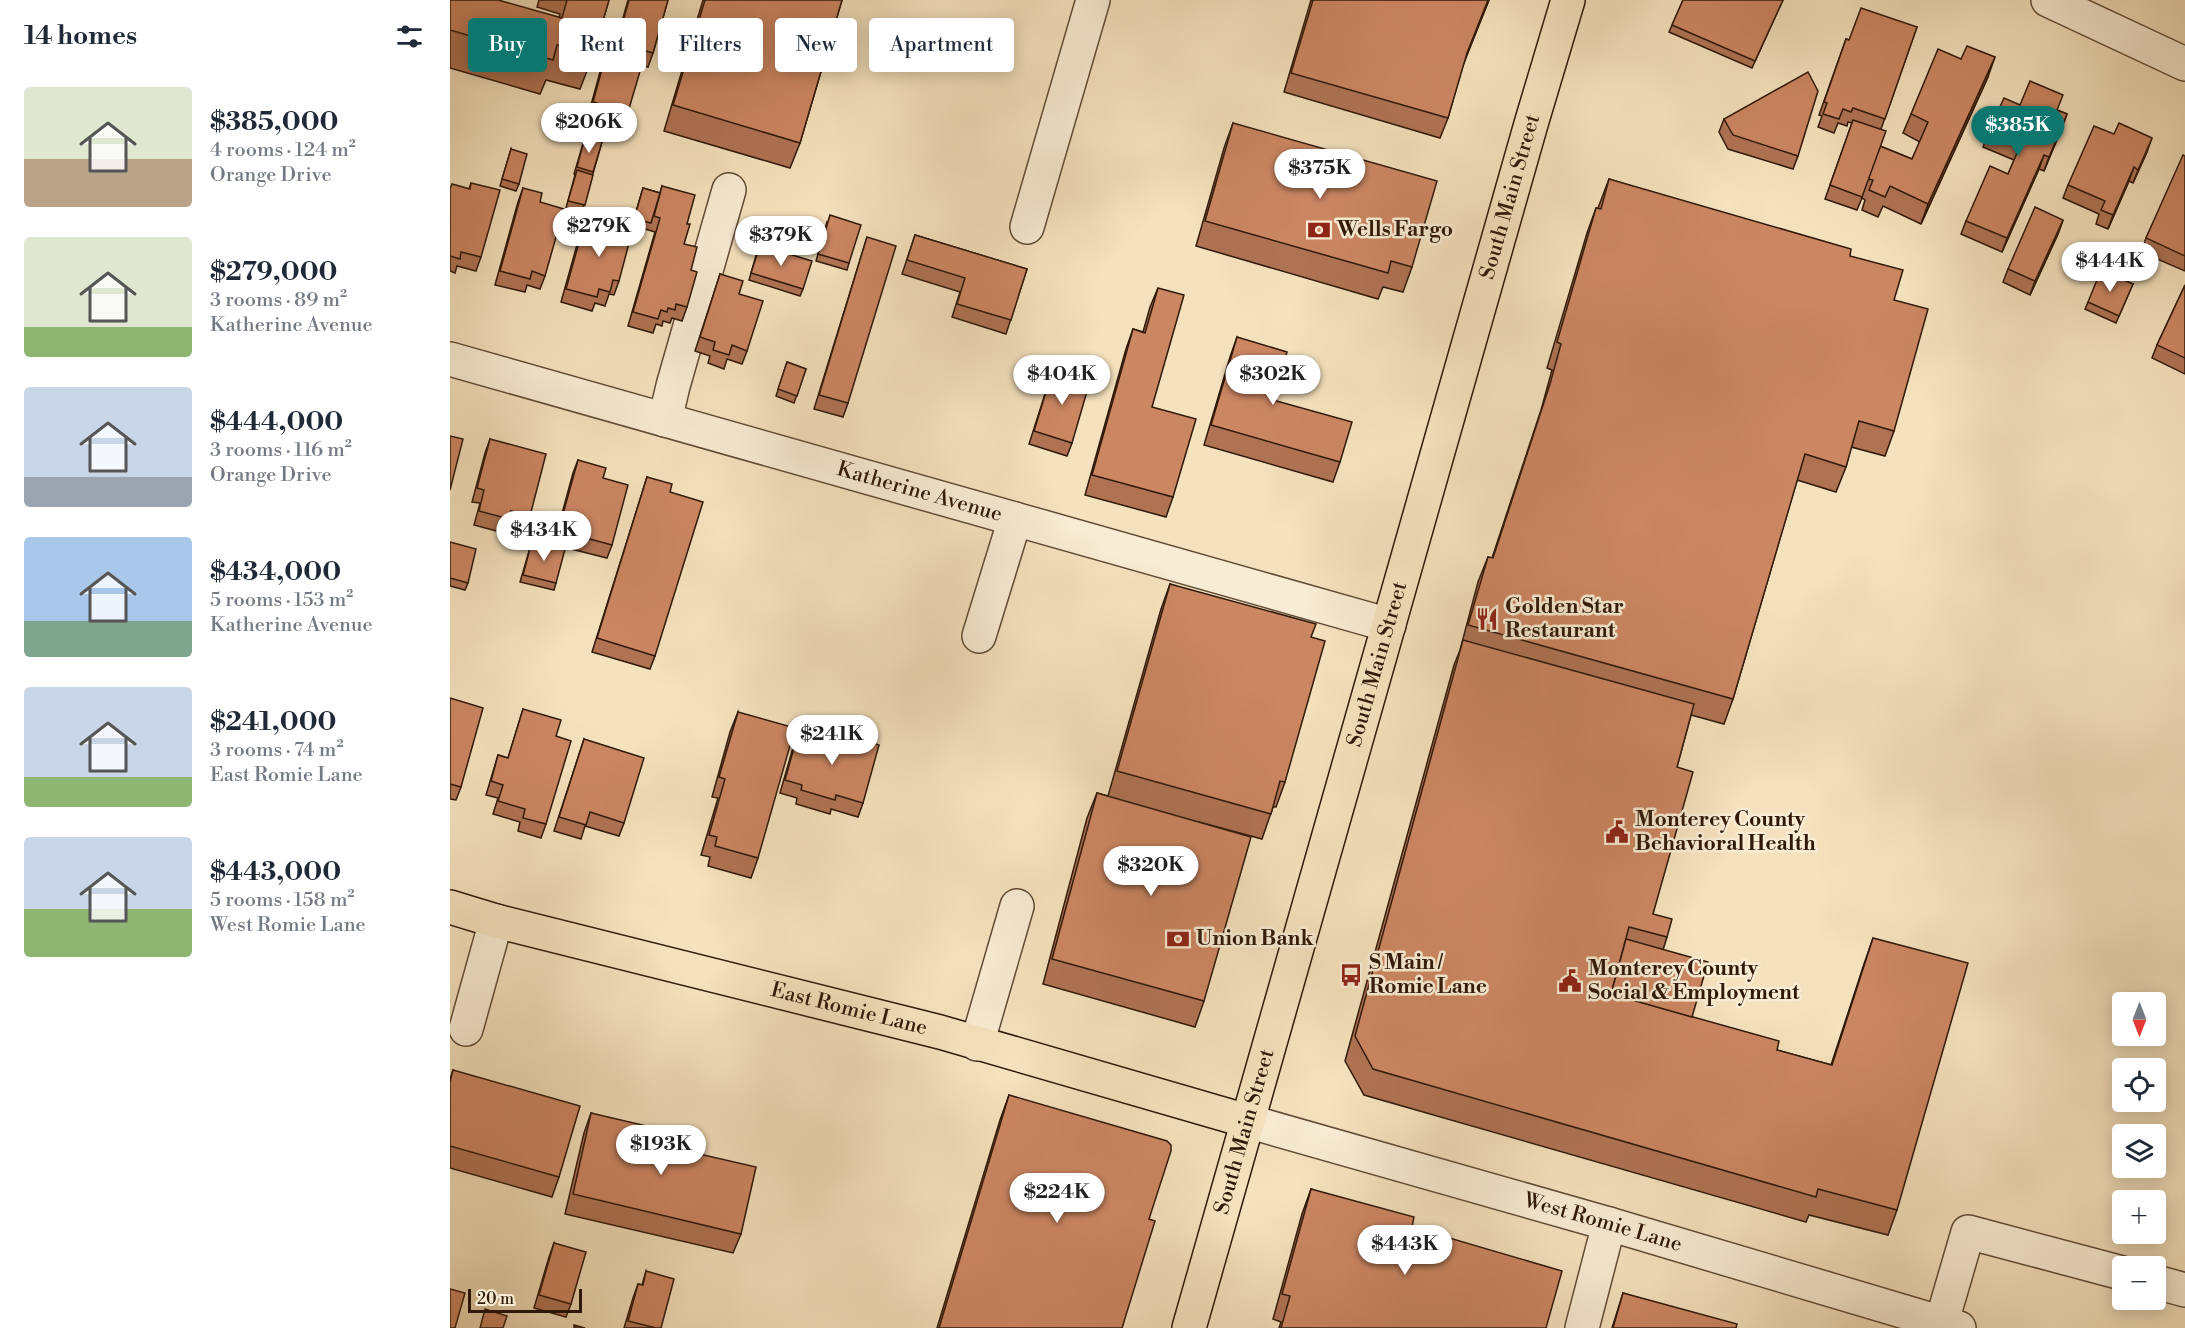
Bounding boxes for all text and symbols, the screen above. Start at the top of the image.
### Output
chip: Buy [468,18,547,72]
chip: Rent [559,18,646,72]
chip: Filters [658,18,763,72]
chip: New [775,18,857,72]
chip: Apartment [869,18,1014,72]
text: 14 homes [24,20,137,52]
icon: filters [393,20,426,53]
pin: $206K [547,103,631,154]
text: $385,000 [210,106,339,138]
pin: $385K [1976,106,2060,157]
text: $206K [555,110,623,135]
icon: home [72,111,144,183]
street label: South Main Street [1475,111,1546,282]
text: $385K [1985,113,2051,138]
text: 4 rooms · 124 m² [210,138,356,163]
pin: $375K [1278,149,1362,200]
text: $375K [1288,156,1352,181]
text: Orange Drive [210,163,332,188]
pin: $279K [557,207,641,258]
text: $279K [567,214,631,239]
pin: $379K [739,216,823,267]
bank icon: Wells Fargo [1306,217,1332,243]
place label: Wells Fargo [1336,217,1453,243]
text: $379K [749,223,813,248]
pin: $444K [2068,242,2152,293]
text: $444K [2076,249,2144,274]
text: $279,000 [210,256,338,288]
icon: home [72,261,144,333]
text: 3 rooms · 89 m² [210,288,347,313]
text: Katherine Avenue [210,313,373,338]
pin: $404K [1020,355,1104,406]
pin: $302K [1231,355,1315,406]
text: $404K [1027,362,1097,387]
text: $302K [1240,362,1306,387]
text: $444,000 [210,406,343,438]
icon: home [72,411,144,483]
text: 3 rooms · 116 m² [210,438,352,463]
street label: Katherine Avenue [834,456,1005,528]
text: Orange Drive [210,463,332,488]
pin: $434K [502,511,586,562]
text: $434K [510,518,578,543]
text: $434,000 [210,556,341,588]
icon: home [72,561,144,633]
street label: South Main Street [1342,578,1413,750]
text: 5 rooms · 153 m² [210,588,353,613]
place label: Golden Star Restaurant [1505,594,1624,644]
restaurant icon: Golden Star Restaurant [1474,606,1500,632]
text: Katherine Avenue [210,613,373,638]
text: $241,000 [210,706,337,738]
icon: home [72,711,144,783]
pin: $241K [790,715,874,766]
text: $241K [800,722,864,747]
text: 3 rooms · 74 m² [210,738,343,763]
text: East Romie Lane [210,763,363,788]
place label: Monterey County Behavioral Health [1635,807,1816,857]
public building icon: Monterey County Behavioral Health [1604,819,1630,845]
pin: $320K [1109,846,1193,897]
text: $320K [1117,853,1185,878]
text: $443,000 [210,856,341,888]
icon: home [72,861,144,933]
text: 5 rooms · 158 m² [210,888,354,913]
text: West Romie Lane [210,913,366,938]
bank icon: Union Bank [1165,926,1191,952]
place label: Union Bank [1196,926,1314,952]
place label: S Main / Romie Lane [1369,950,1487,1000]
place label: Monterey County Social & Employment [1588,956,1800,1006]
bus stop icon: S Main / Romie Lane [1338,962,1364,988]
public building icon: Monterey County Social & Employment [1557,968,1583,994]
street label: East Romie Lane [768,977,930,1041]
north arrow [2112,992,2166,1046]
map controls [2112,992,2166,1310]
street label: South Main Street [1209,1046,1281,1217]
button: locate [2112,1058,2166,1112]
button: layers [2112,1124,2166,1178]
pin: $193K [619,1125,703,1176]
text: $193K [630,1132,692,1157]
pin: $224K [1015,1173,1099,1224]
text: $224K [1024,1180,1090,1205]
street label: West Romie Lane [1520,1187,1685,1258]
button: + [2112,1190,2166,1244]
pin: $443K [1363,1225,1447,1276]
text: $443K [1371,1232,1439,1257]
button: − [2112,1256,2166,1310]
scale bar [468,1286,582,1314]
text: 20 m [477,1289,514,1309]

